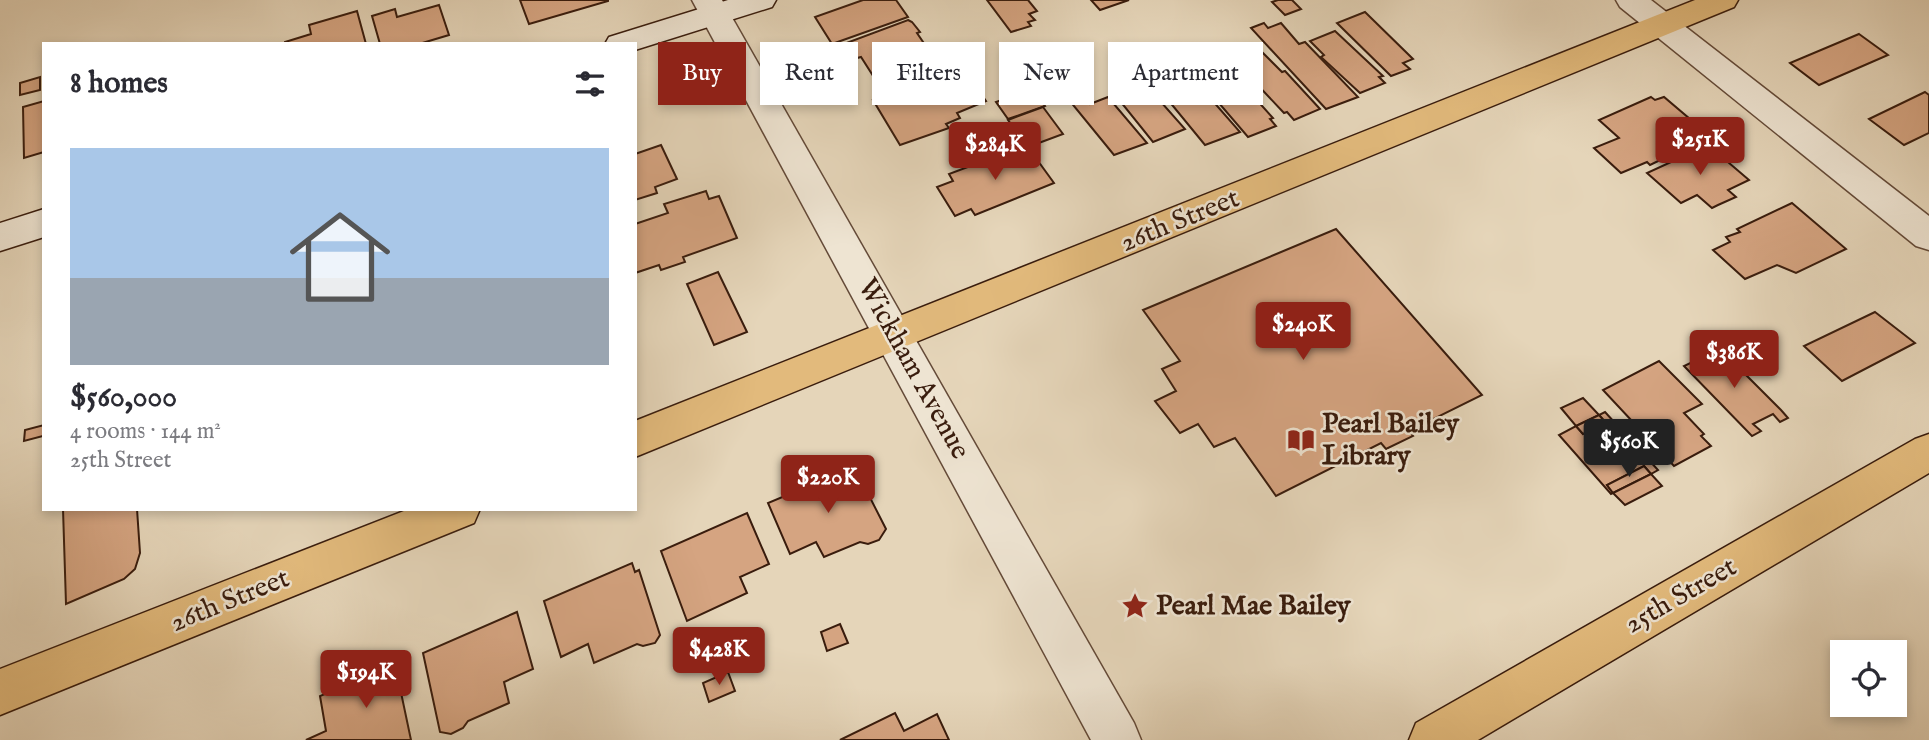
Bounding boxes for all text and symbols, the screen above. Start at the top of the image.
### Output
chip: Buy [658,42,746,105]
chip: Rent [760,42,858,105]
chip: Filters [872,42,985,105]
chip: New [999,42,1094,105]
chip: Apartment [1108,42,1263,105]
text: 8 homes [70,65,168,103]
icon: filters [571,65,609,103]
pin: $251K [1651,118,1749,177]
pin: $284K [946,122,1044,182]
text: $251K [1672,125,1729,154]
text: $284K [965,130,1025,159]
street label: 26th Street [1115,181,1245,261]
icon: home [277,194,403,320]
street label: Wickham Avenue [849,272,977,466]
pin: $240K [1254,302,1352,362]
text: $240K [1272,310,1334,339]
pin: $386K [1685,330,1783,390]
text: $386K [1706,338,1762,367]
text: $560,000 [70,379,177,417]
place label: Pearl Bailey Library [1322,407,1460,474]
text: 4 rooms · 144 m² [70,417,221,446]
pin: $560K [1580,420,1678,479]
library icon: Pearl Bailey Library [1286,425,1316,455]
text: $560K [1600,427,1658,456]
text: 25th Street [70,446,171,475]
pin: $220K [779,456,877,515]
text: $220K [797,463,859,492]
street label: 25th Street [1619,550,1744,642]
street label: 26th Street [165,561,295,641]
place label: Pearl Mae Bailey [1156,589,1352,624]
place icon: Pearl Mae Bailey [1120,591,1150,621]
pin: $428K [670,628,768,687]
text: $428K [689,635,749,664]
map controls [1830,640,1907,717]
button: locate [1830,640,1907,717]
pin: $194K [317,650,415,710]
text: $194K [336,658,396,687]

